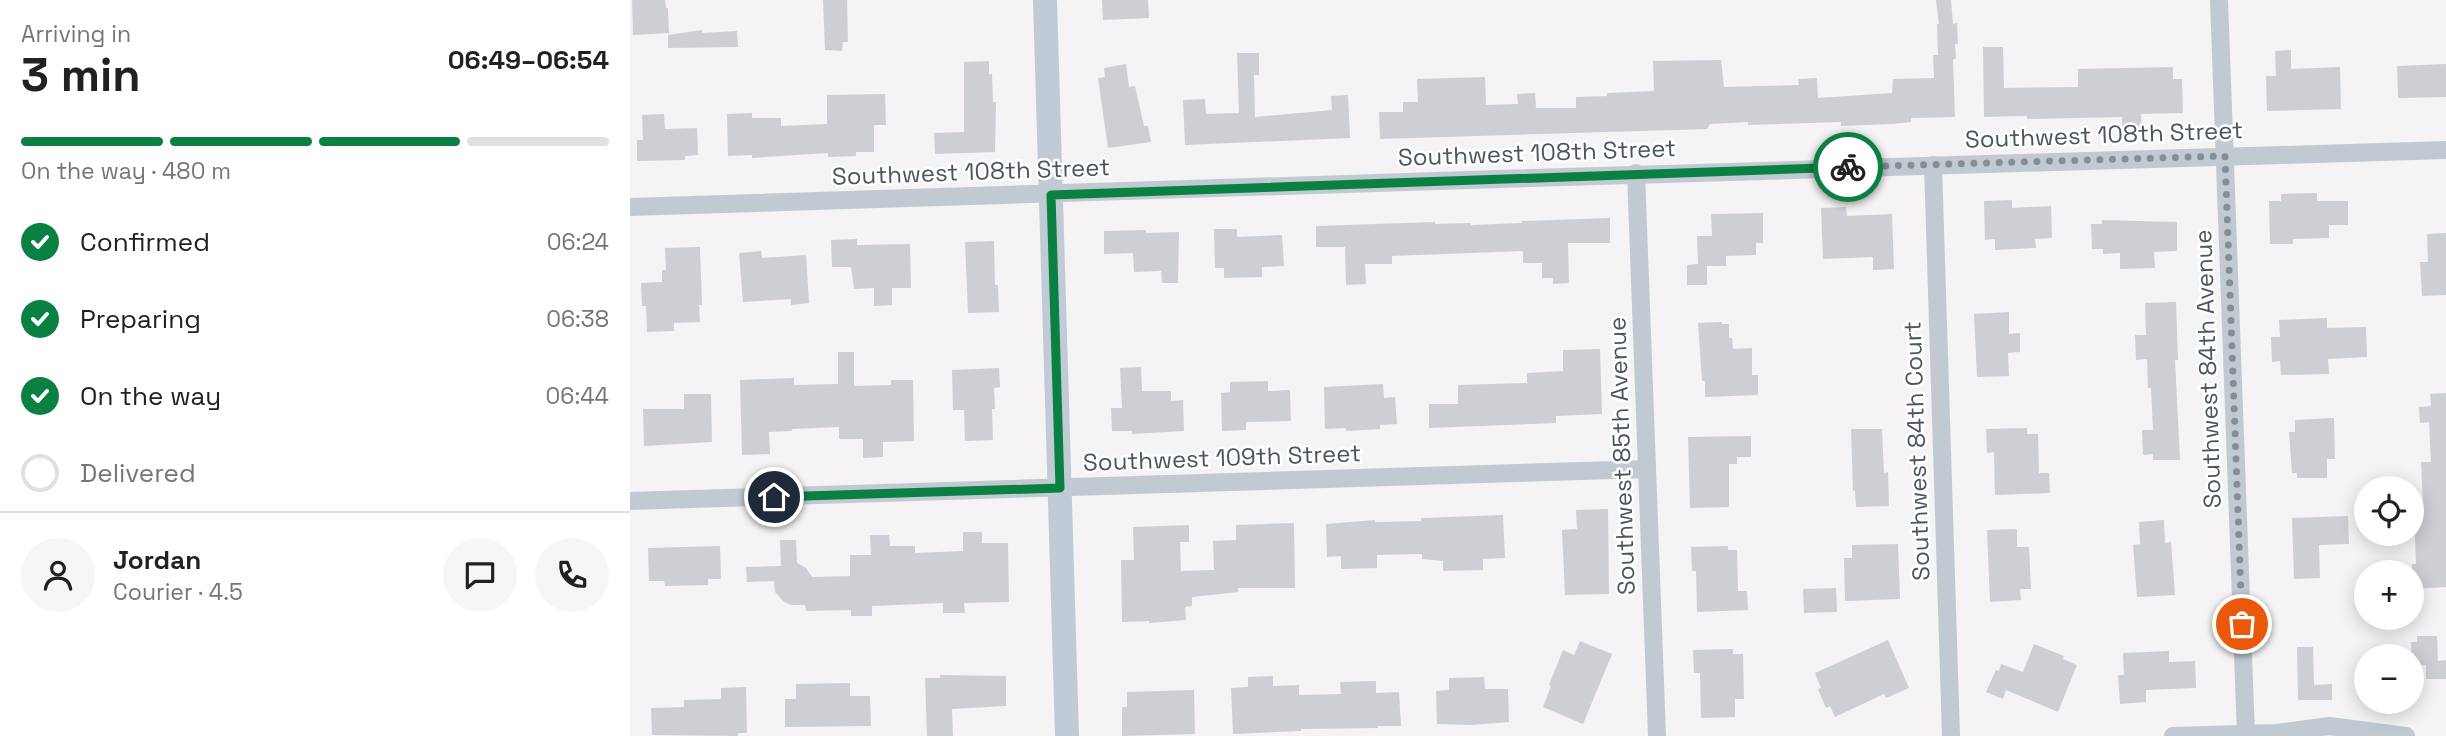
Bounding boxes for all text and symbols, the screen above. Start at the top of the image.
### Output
text: Arriving in [21,19,131,49]
text: 06:49–06:54 [448,43,609,77]
text: 3 min [21,46,141,104]
street label: Southwest 108th Street [1964,114,2244,155]
street label: Southwest 108th Street [1397,132,1677,173]
courier [1813,132,1883,202]
icon: bike [1829,148,1867,186]
street label: Southwest 108th Street [831,151,1111,192]
text: On the way · 480 m [21,156,231,186]
icon: check [21,223,59,261]
text: Confirmed [80,225,210,259]
text: 06:24 [547,227,609,257]
street label: Southwest 84th Avenue [2187,229,2228,509]
icon: check [21,300,59,338]
text: Preparing [80,302,201,336]
text: 06:38 [546,304,609,334]
street label: Southwest 85th Avenue [1601,316,1642,596]
street label: Southwest 84th Court [1896,321,1937,581]
icon: check [21,377,59,415]
text: On the way [80,379,221,413]
text: 06:44 [546,381,609,411]
street label: Southwest 109th Street [1083,437,1361,478]
text: Delivered [80,456,196,490]
pin [744,467,804,527]
map controls [2354,476,2424,714]
button: locate [2354,476,2424,546]
icon: home [755,478,793,516]
button: person [21,538,95,612]
button: chat [443,538,517,612]
button: phone [535,538,609,612]
text: Jordan [113,543,201,577]
button: + [2354,560,2424,630]
text: Courier · 4.5 [113,577,243,607]
pin [2212,594,2272,654]
icon: bag [2223,605,2261,643]
button: − [2354,644,2424,714]

